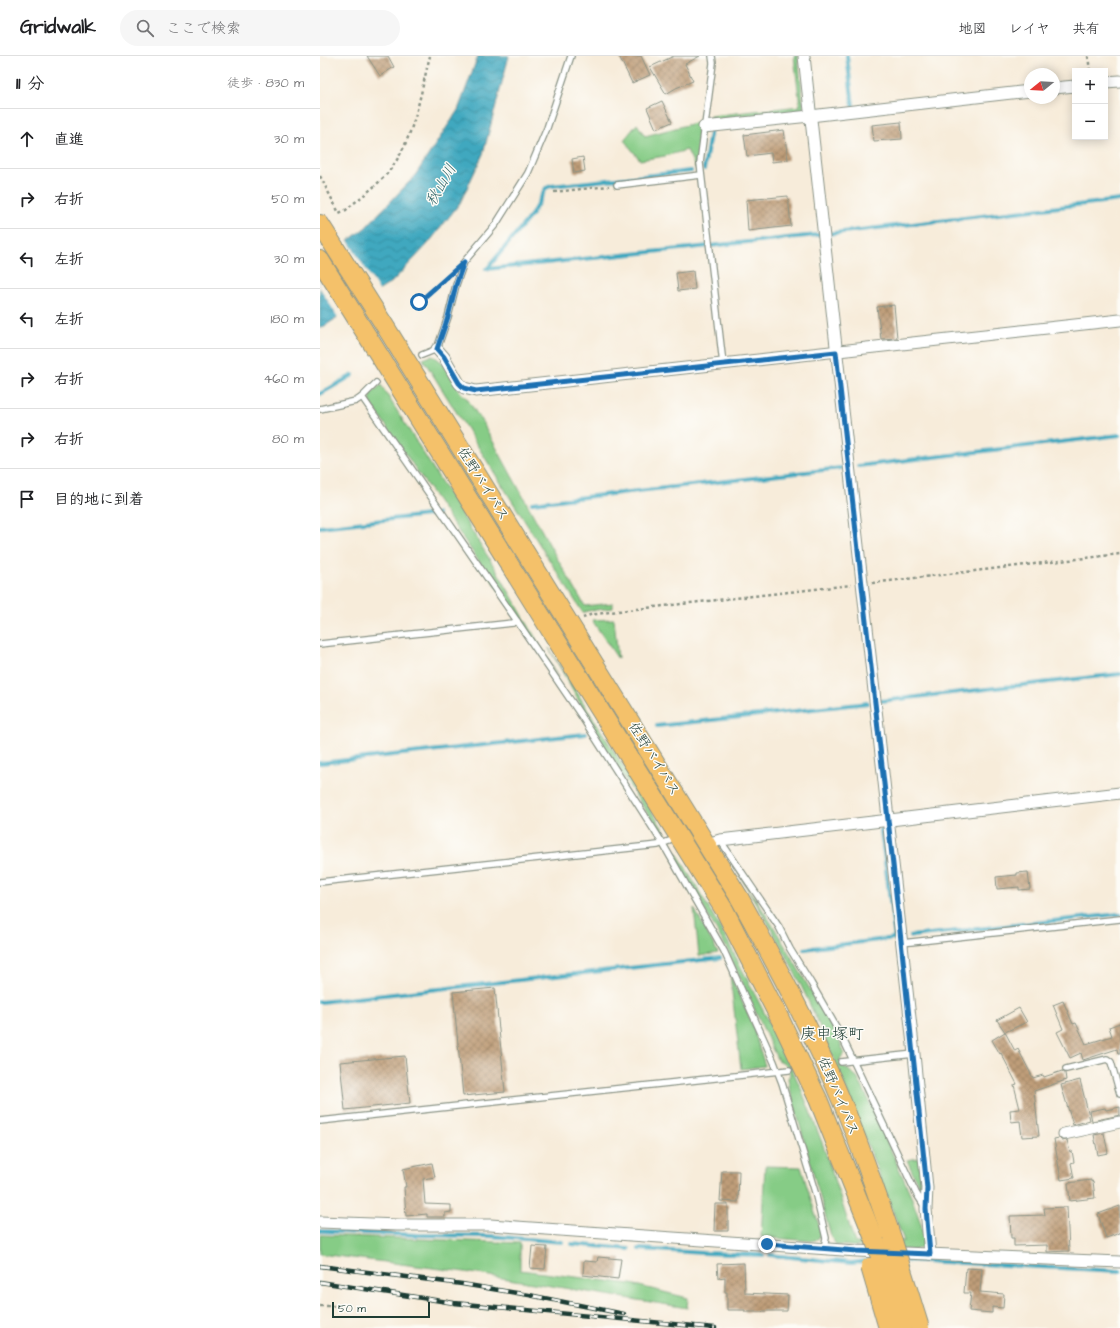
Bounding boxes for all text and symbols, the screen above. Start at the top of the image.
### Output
search box [120,10,400,46]
text: Gridwalk [20,14,96,41]
icon: search [134,17,156,39]
text: ここで検索 [166,18,241,39]
text: 地図 [959,19,987,39]
text: レイヤ [1009,19,1050,39]
text: 共有 [1072,19,1100,39]
north arrow [1024,68,1060,104]
map controls [1072,68,1108,140]
button: + [1072,68,1108,104]
text: 11 分 [16,72,44,96]
text: 徒歩 · 830 m [227,74,304,92]
button: − [1072,104,1108,140]
icon: ahead [16,128,38,150]
text: 直進 [54,129,84,150]
text: 30 m [274,130,304,148]
water label: 秋山川 [421,160,461,210]
icon: right [16,188,38,210]
text: 右折 [54,189,84,210]
text: 50 m [271,190,304,208]
icon: left [16,248,38,270]
text: 左折 [54,249,84,270]
text: 30 m [274,250,304,268]
route start [410,293,428,311]
icon: left [16,308,38,330]
text: 左折 [54,309,84,330]
text: 180 m [270,310,304,328]
icon: right [16,368,38,390]
text: 右折 [54,369,84,390]
text: 460 m [263,370,304,388]
icon: right [16,428,38,450]
text: 右折 [54,429,84,450]
text: 80 m [272,430,304,448]
street label: 佐野バイパス [452,443,514,525]
icon: arrive [16,488,38,510]
text: 目的地に到着 [54,489,144,510]
street label: 佐野バイパス [623,718,685,800]
district label: 庚申塚町 [800,1023,864,1045]
street label: 佐野バイパス [812,1054,864,1138]
route end [758,1235,776,1253]
scale bar [332,1300,430,1319]
text: 50 m [338,1301,366,1316]

